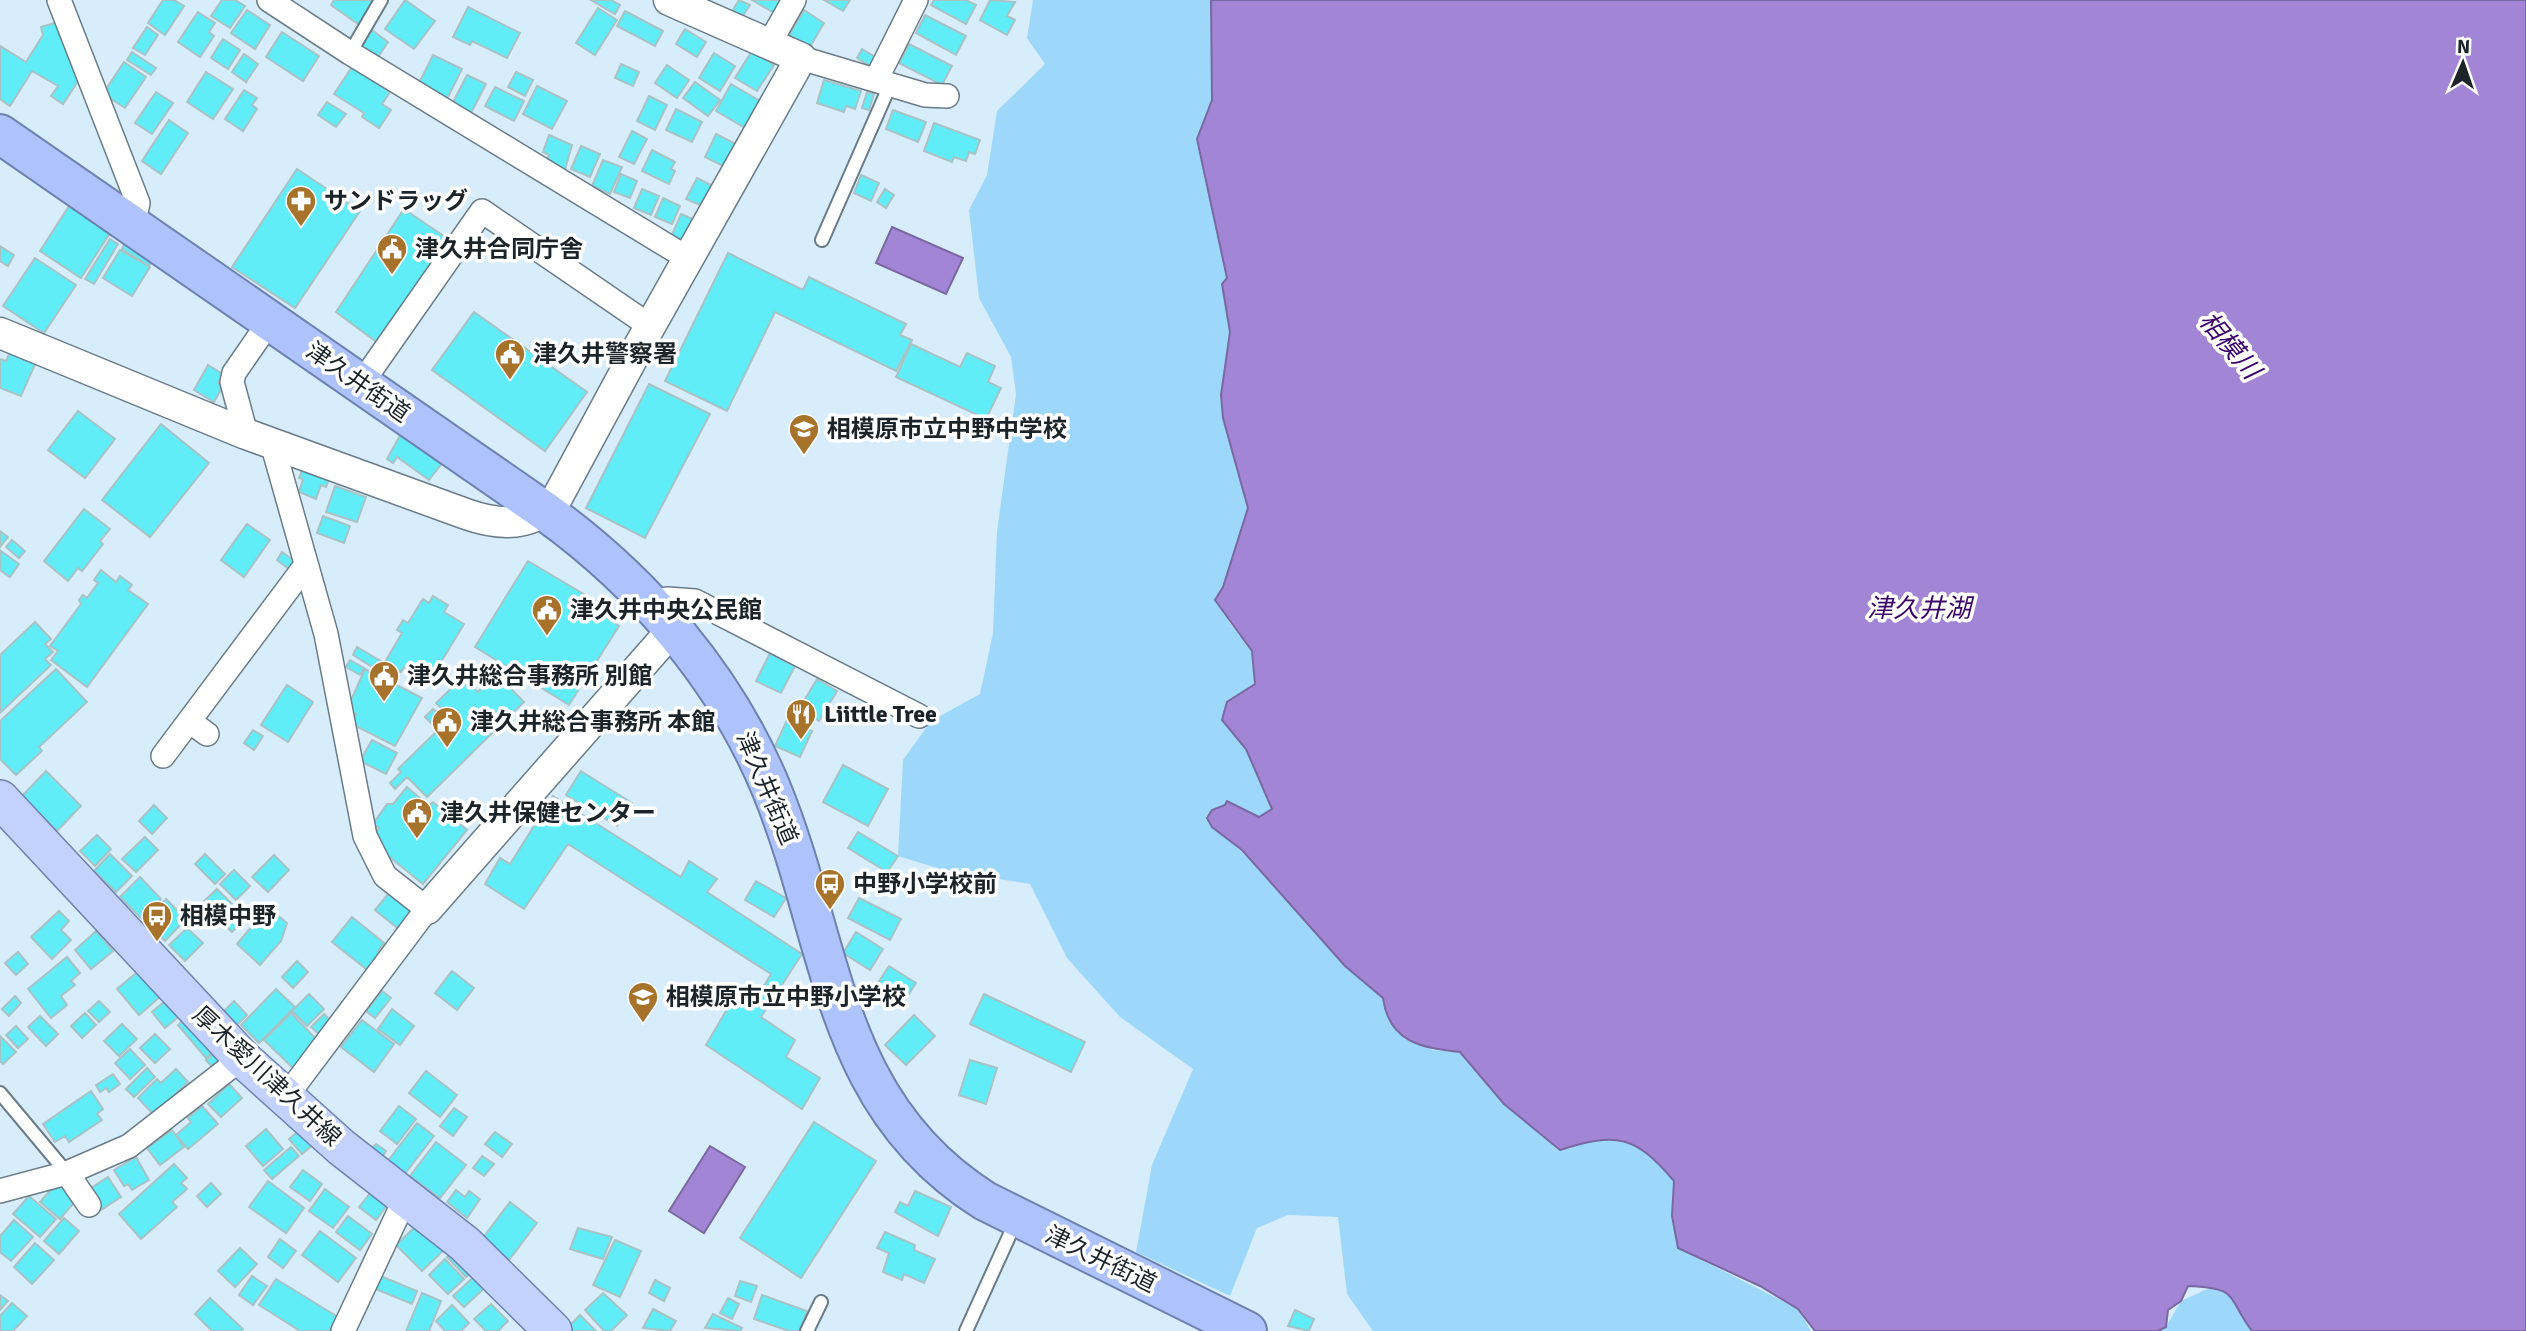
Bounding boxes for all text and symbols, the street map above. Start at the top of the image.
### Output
north arrow [2428,28,2498,98]
text: N [2457,35,2471,59]
pharmacy icon: サンドラッグ [284,184,318,228]
place label: サンドラッグ [324,186,468,216]
public building icon: 津久井合同庁舎 [375,232,409,276]
place label: 津久井合同庁舎 [415,234,583,264]
water label: 相模川 [2192,305,2268,388]
street label: 津久井街道 [300,335,416,429]
public building icon: 津久井警察署 [493,337,527,381]
place label: 津久井警察署 [533,339,677,369]
school or university icon: 相模原市立中野中学校 [787,412,821,456]
place label: 相模原市立中野中学校 [827,414,1067,444]
public building icon: 津久井中央公民館 [530,593,564,637]
water label: 津久井湖 [1867,593,1975,625]
place label: 津久井中央公民館 [570,595,762,625]
public building icon: 津久井総合事務所 別館 [367,659,401,703]
place label: 津久井総合事務所 別館 [407,661,652,691]
restaurant icon: Liittle Tree [784,697,818,741]
place label: Liittle Tree [824,699,937,729]
public building icon: 津久井総合事務所 本館 [430,705,464,749]
place label: 津久井総合事務所 本館 [470,707,715,737]
street label: 津久井街道 [730,727,804,849]
public building icon: 津久井保健センター [400,796,434,840]
place label: 津久井保健センター [440,798,656,828]
bus stop icon: 中野小学校前 [813,867,847,911]
place label: 中野小学校前 [853,869,997,899]
bus stop icon: 相模中野 [140,899,174,943]
place label: 相模中野 [180,901,276,931]
school or university icon: 相模原市立中野小学校 [626,980,660,1024]
place label: 相模原市立中野小学校 [666,982,906,1012]
street label: 厚木愛川津久井線 [187,1000,347,1152]
street label: 津久井街道 [1040,1219,1162,1299]

